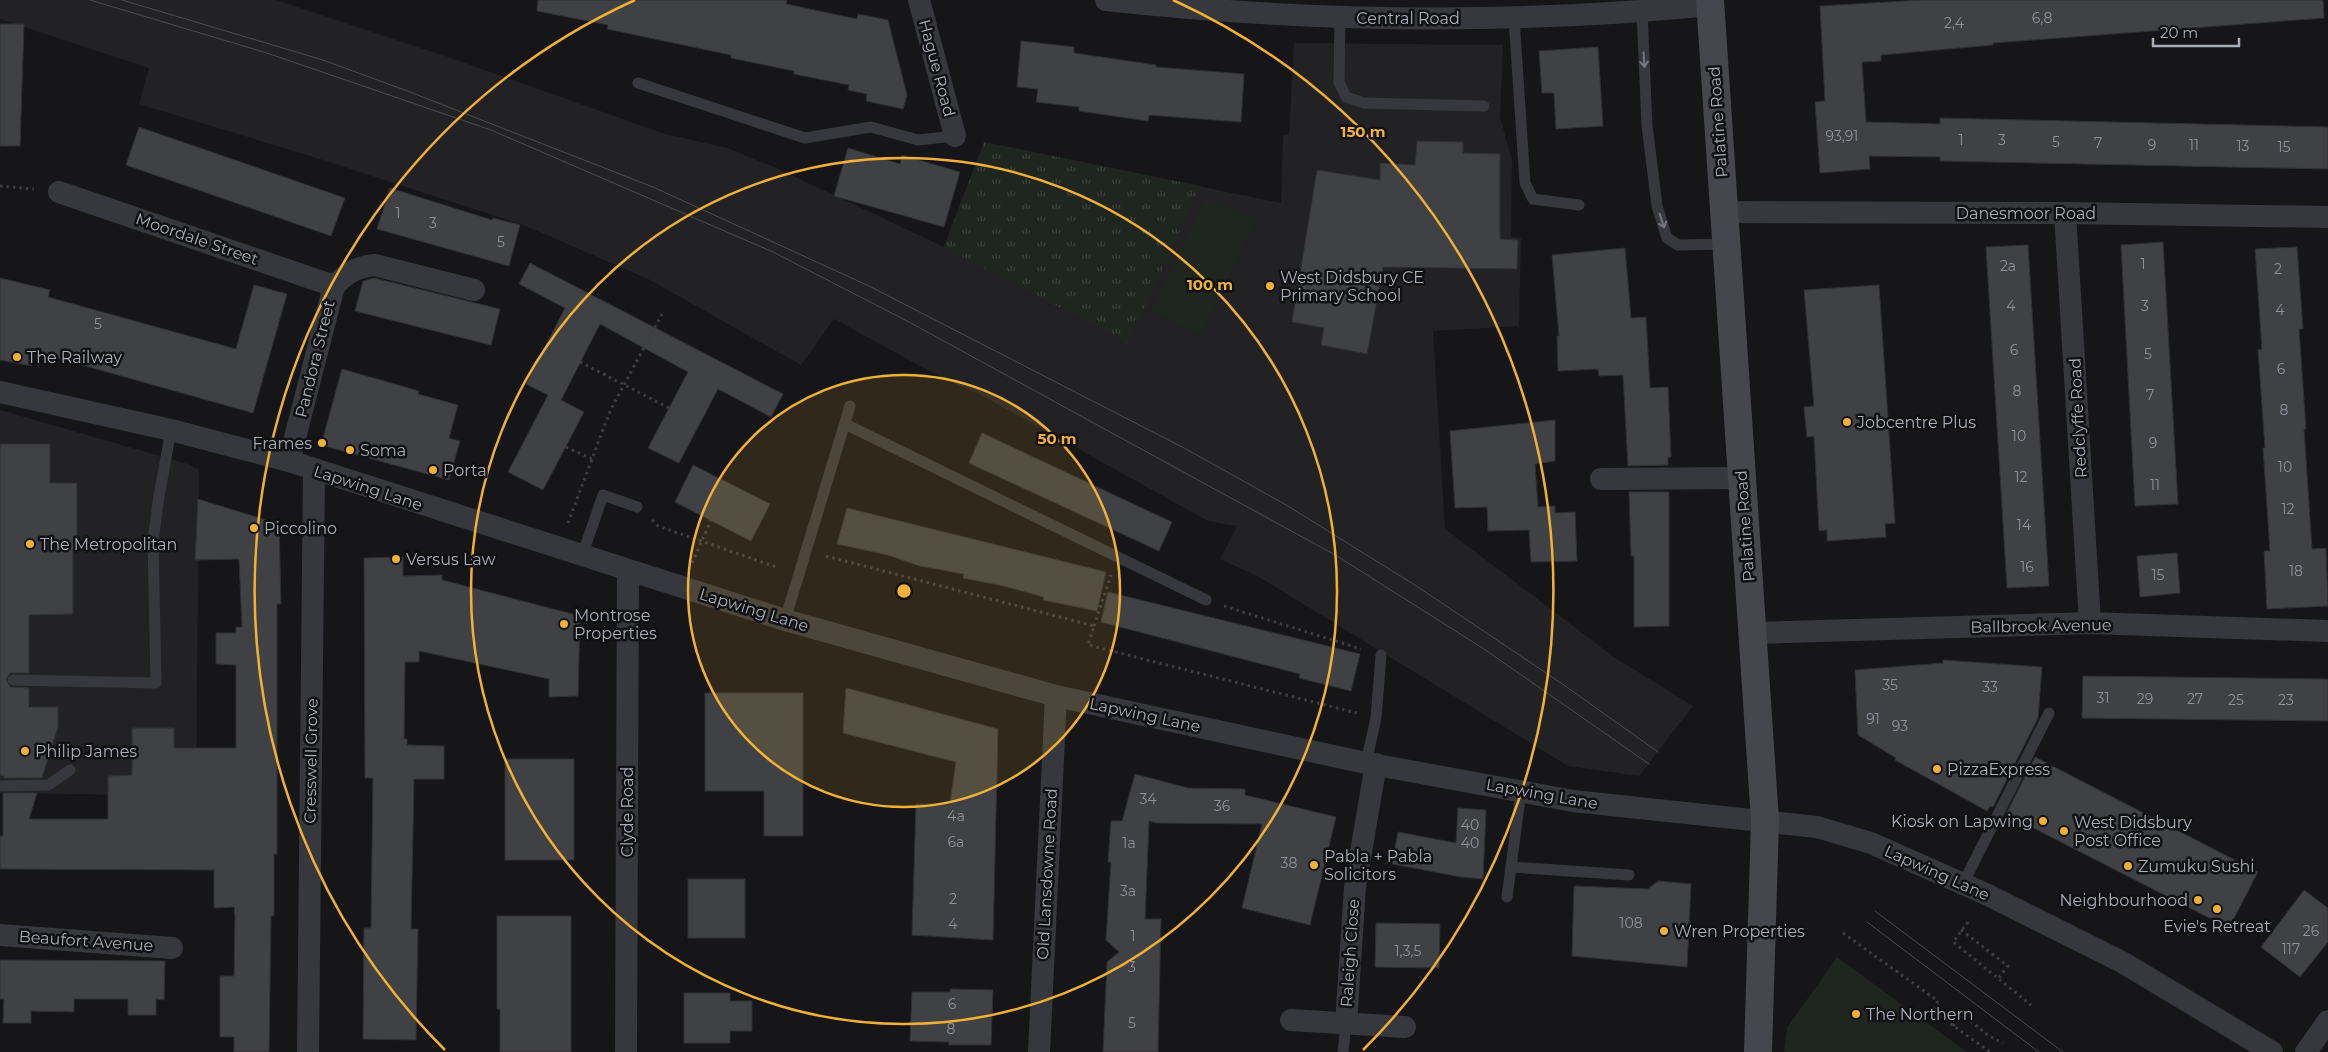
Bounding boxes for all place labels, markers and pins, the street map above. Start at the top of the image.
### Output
place label: West Didsbury CE Primary School [1280,268,1424,305]
marker: West Didsbury CE Primary School [1264,280,1276,292]
place label: The Railway [27,348,122,367]
marker: The Railway [11,351,23,363]
place label: Jobcentre Plus [1856,413,1976,432]
marker: Jobcentre Plus [1841,416,1853,428]
place label: Frames [252,434,312,453]
marker: Frames [316,437,328,449]
place label: Soma [360,441,406,460]
marker: Soma [344,444,356,456]
place label: Porta [443,461,487,480]
marker: Porta [427,464,439,476]
place label: Piccolino [264,519,337,538]
marker: Piccolino [248,522,260,534]
place label: The Metropolitan [40,535,177,554]
marker: The Metropolitan [24,538,36,550]
place label: Versus Law [406,550,496,569]
marker: Versus Law [390,553,402,565]
centre of rings [895,582,913,600]
place label: Montrose Properties [574,606,657,643]
marker: Montrose Properties [558,618,570,630]
place label: Philip James [35,742,137,761]
marker: Philip James [19,745,31,757]
place label: PizzaExpress [1947,760,2050,779]
marker: PizzaExpress [1931,763,1943,775]
place label: Kiosk on Lapwing [1891,812,2033,831]
place label: West Didsbury Post Office [2074,813,2192,850]
marker: Kiosk on Lapwing [2037,815,2049,827]
marker: West Didsbury Post Office [2058,825,2070,837]
place label: Pabla + Pabla Solicitors [1324,847,1432,884]
place label: Zumuku Sushi [2138,857,2255,876]
marker: Pabla + Pabla Solicitors [1308,859,1320,871]
marker: Zumuku Sushi [2122,860,2134,872]
place label: Neighbourhood [2060,891,2188,910]
marker: Neighbourhood [2192,894,2204,906]
marker: Evie's Retreat [2211,903,2223,915]
place label: Evie's Retreat [2163,917,2271,936]
place label: Wren Properties [1674,922,1805,941]
marker: Wren Properties [1658,925,1670,937]
place label: The Northern [1866,1005,1974,1024]
marker: The Northern [1850,1008,1862,1020]

